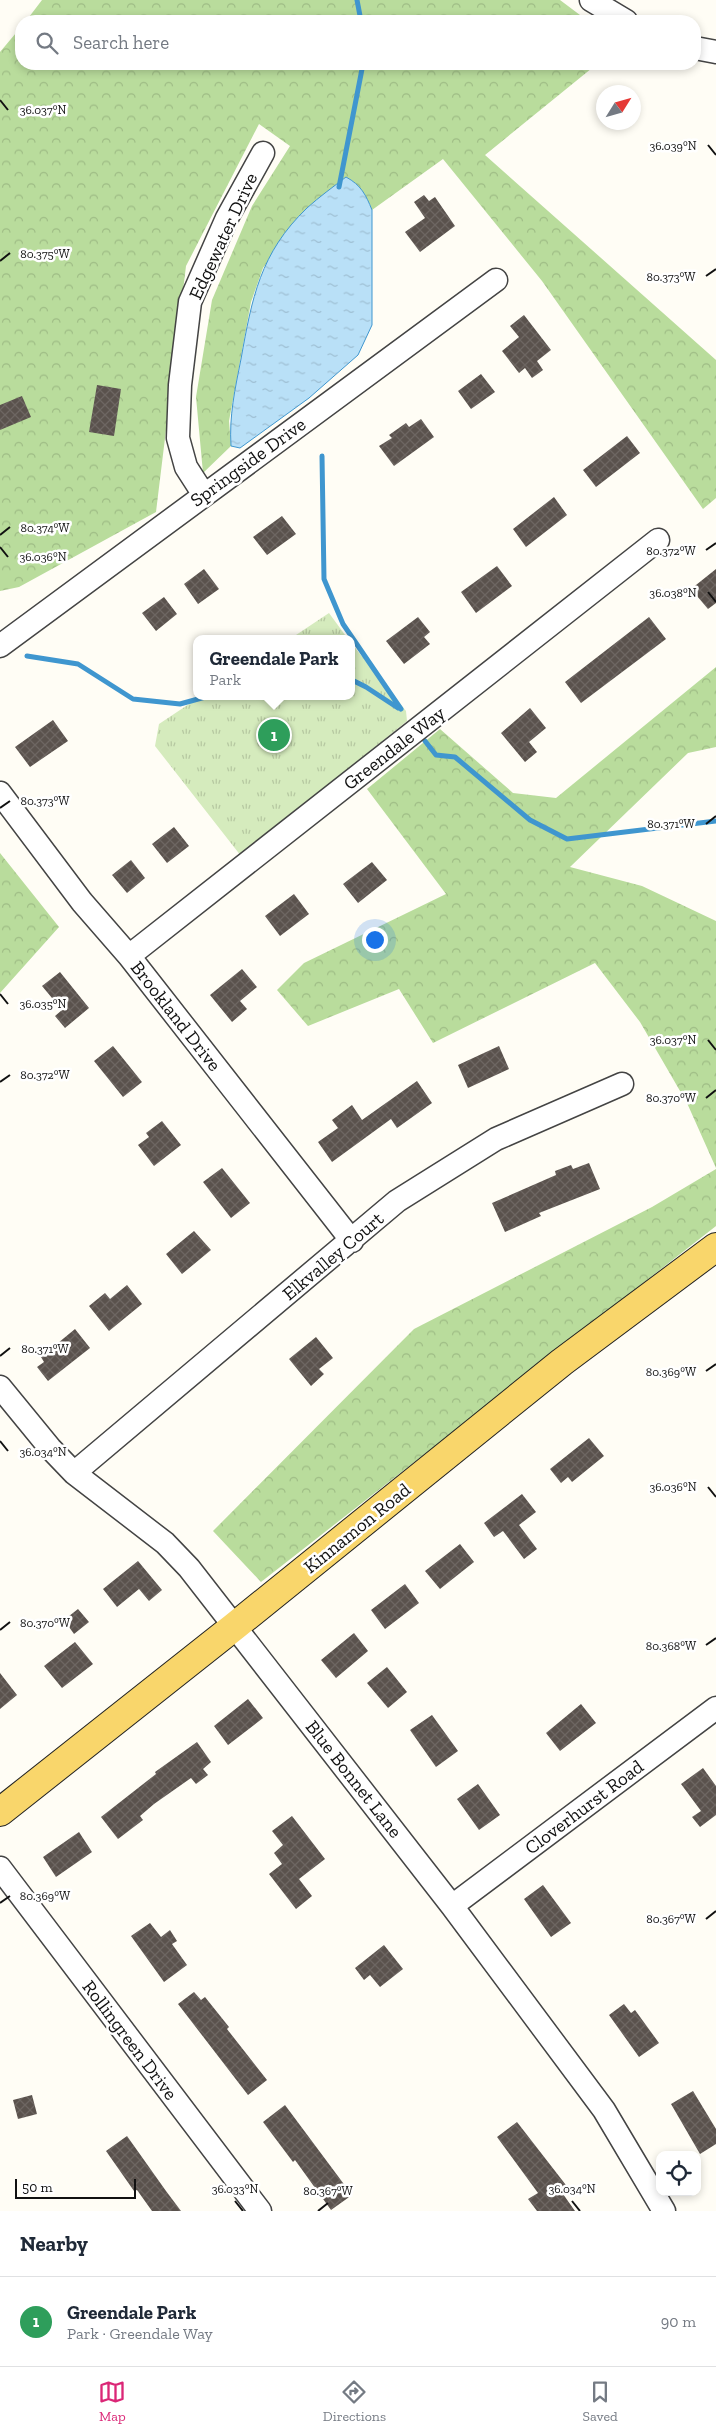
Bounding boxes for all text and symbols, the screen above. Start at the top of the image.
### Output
search box [15,15,701,70]
icon: search [33,29,61,57]
text: Search here [73,31,169,54]
north arrow [596,85,641,130]
text: 36.037°N [20,103,66,117]
text: 36.039°N [649,139,697,153]
street label: Edgewater Drive [184,169,262,303]
text: 80.375°W [20,247,70,261]
text: 80.373°W [646,270,696,284]
street label: Springside Drive [186,412,310,512]
text: 80.374°W [20,521,70,535]
text: 80.372°W [646,544,696,558]
text: 36.036°N [19,550,67,564]
text: 36.038°N [649,586,697,600]
popup [193,635,355,700]
text: Greendale Park [209,647,339,670]
text: Park [209,670,241,689]
street label: Greendale Way [339,701,450,795]
pin: 1 [258,716,290,754]
text: 80.373°W [20,794,70,808]
text: 80.371°W [647,817,696,831]
your location [362,927,388,953]
street label: Brookland Drive [126,956,226,1076]
text: 36.035°N [20,997,67,1011]
text: 36.037°N [650,1033,696,1047]
text: 80.372°W [20,1068,70,1082]
text: 80.370°W [646,1091,697,1105]
street label: Elkvalley Court [278,1207,388,1305]
text: 80.371°W [21,1342,70,1356]
text: 80.369°W [646,1365,697,1379]
text: 36.034°N [19,1445,67,1459]
street label: Kinnamon Road [299,1478,415,1578]
text: 36.036°N [649,1480,697,1494]
text: 80.370°W [20,1616,71,1630]
text: 80.368°W [646,1639,697,1653]
street label: Blue Bonnet Lane [301,1716,407,1842]
street label: Cloverhurst Road [520,1755,648,1859]
text: 80.369°W [20,1889,71,1903]
text: 80.367°W [646,1912,697,1926]
street label: Rollingreen Drive [78,1976,182,2104]
map controls [656,2151,701,2196]
button: locate [656,2151,701,2196]
scale bar [15,2176,136,2199]
text: 50 m [22,2179,53,2196]
text: 36.033°N [212,2182,258,2196]
text: 36.034°N [548,2182,596,2196]
text: 80.367°W [303,2184,354,2198]
text: Nearby [20,2231,88,2256]
text: Greendale Park [67,2301,196,2324]
text: 1 [33,2312,39,2331]
text: 90 m [661,2312,696,2331]
text: Park · Greendale Way [67,2324,213,2343]
tab: Map [98,2378,126,2425]
tab: Directions [323,2378,386,2425]
tab: Saved [583,2378,618,2425]

